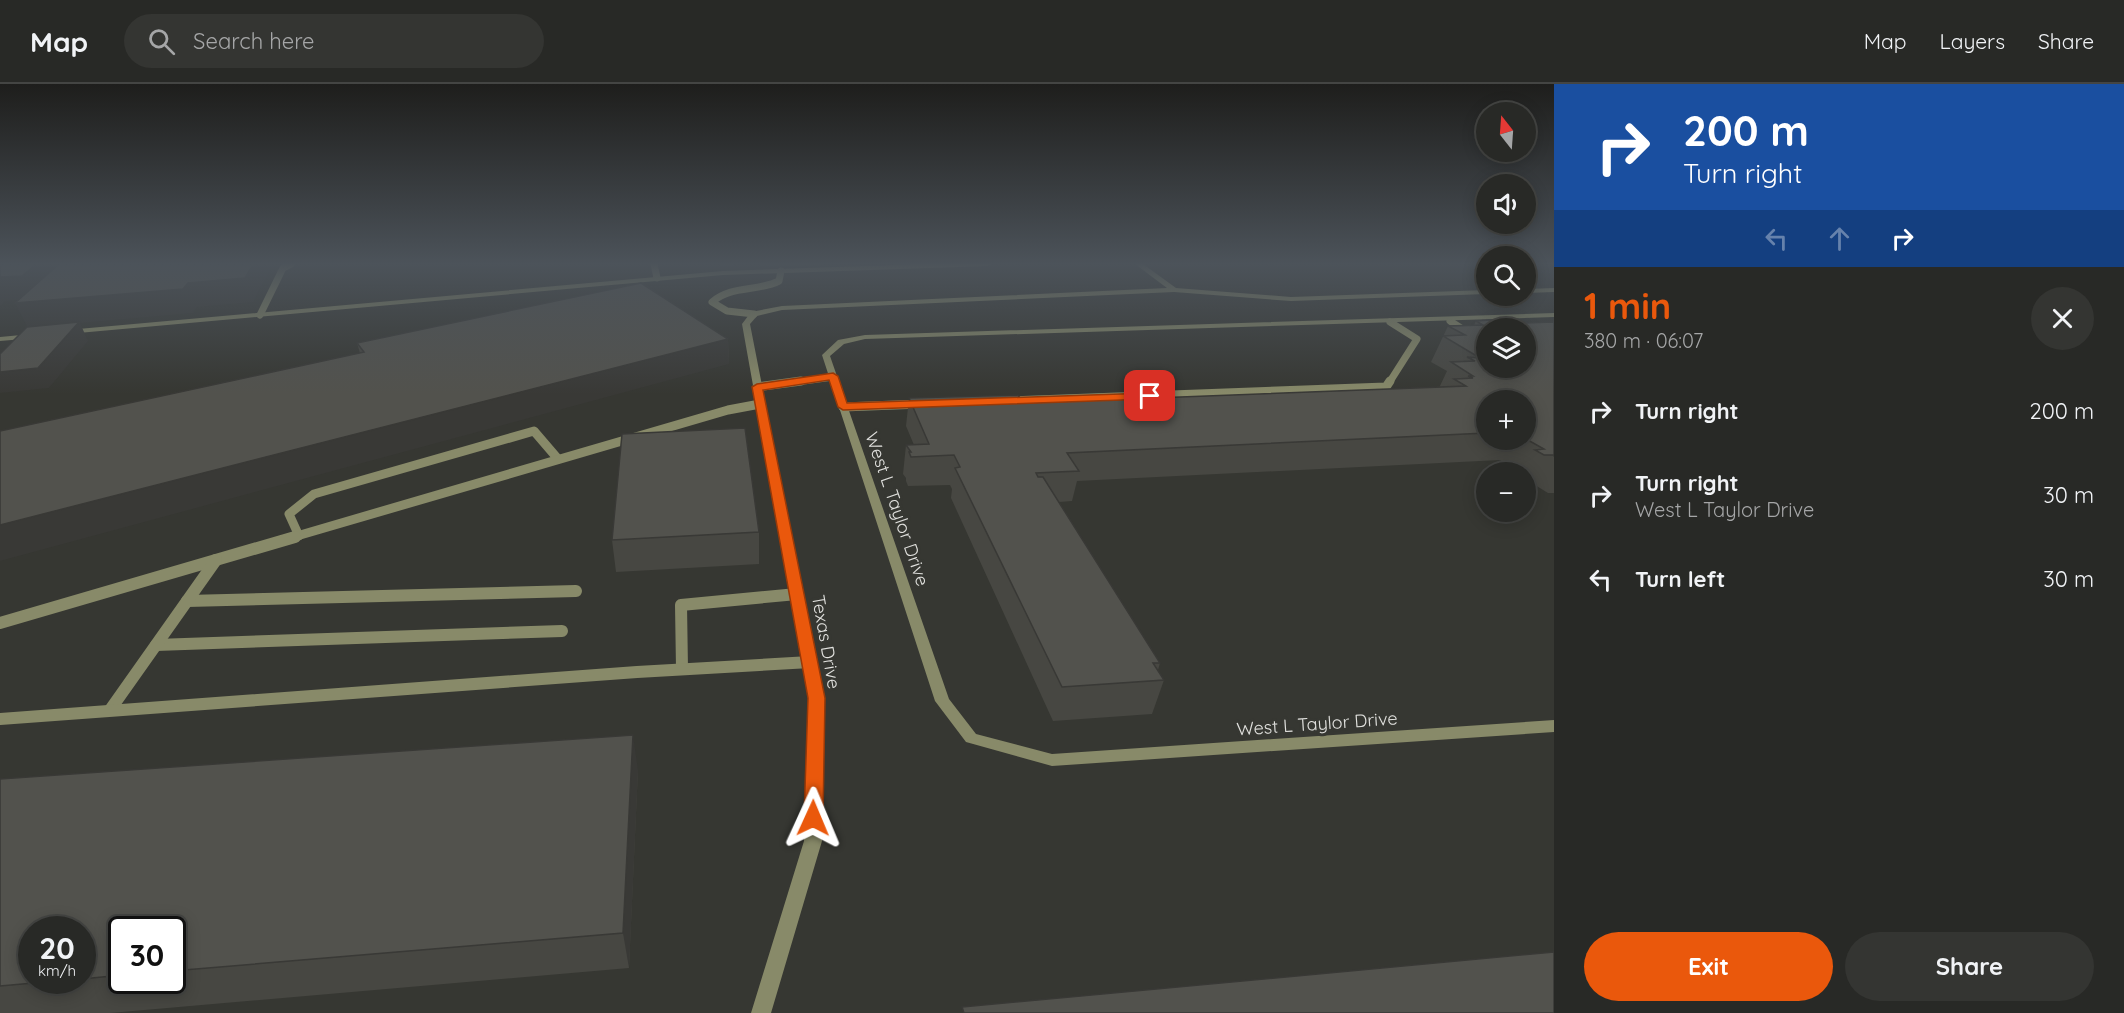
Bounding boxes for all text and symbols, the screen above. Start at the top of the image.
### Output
search box [124,14,544,68]
text: Map [30,24,88,59]
icon: search [145,25,178,58]
text: Search here [193,27,315,55]
text: Map [1864,28,1907,54]
text: Layers [1940,28,2005,54]
text: Share [2038,28,2094,54]
north arrow [1476,102,1536,162]
map controls [1476,102,1536,522]
text: 200 m [1683,104,1809,157]
icon: right [1584,108,1662,186]
text: Turn right [1683,156,1802,190]
button: sound [1476,174,1536,234]
icon: left [1760,222,1793,255]
icon: ahead [1823,222,1856,255]
icon: right [1886,222,1919,255]
button: search [1476,246,1536,306]
text: 1 min [1584,283,1671,328]
button: close [2031,287,2094,350]
button: layers [1476,318,1536,378]
text: 380 m · 06:07 [1584,328,1703,353]
pin [1124,370,1175,421]
icon: arrive [1133,379,1166,412]
button: + [1476,390,1536,450]
icon: right [1584,395,1617,428]
text: Turn right [1635,397,1739,425]
text: 200 m [2030,397,2094,425]
street label: West L Taylor Drive [860,429,935,589]
button: − [1476,462,1536,522]
text: Turn right [1635,469,1739,497]
icon: right [1584,479,1617,512]
text: 30 m [2043,481,2094,509]
text: West L Taylor Drive [1635,497,1814,522]
icon: left [1584,563,1617,596]
text: Turn left [1635,565,1725,593]
text: 30 m [2043,565,2094,593]
street label: Texas Drive [807,593,846,691]
street label: West L Taylor Drive [1236,706,1398,741]
position arrow [781,786,845,850]
speed limit sign: 30 [108,916,186,994]
text: 20 [39,929,75,967]
button: Exit [1584,932,1833,1001]
button: Share [1845,932,2094,1001]
text: km/h [38,961,76,980]

